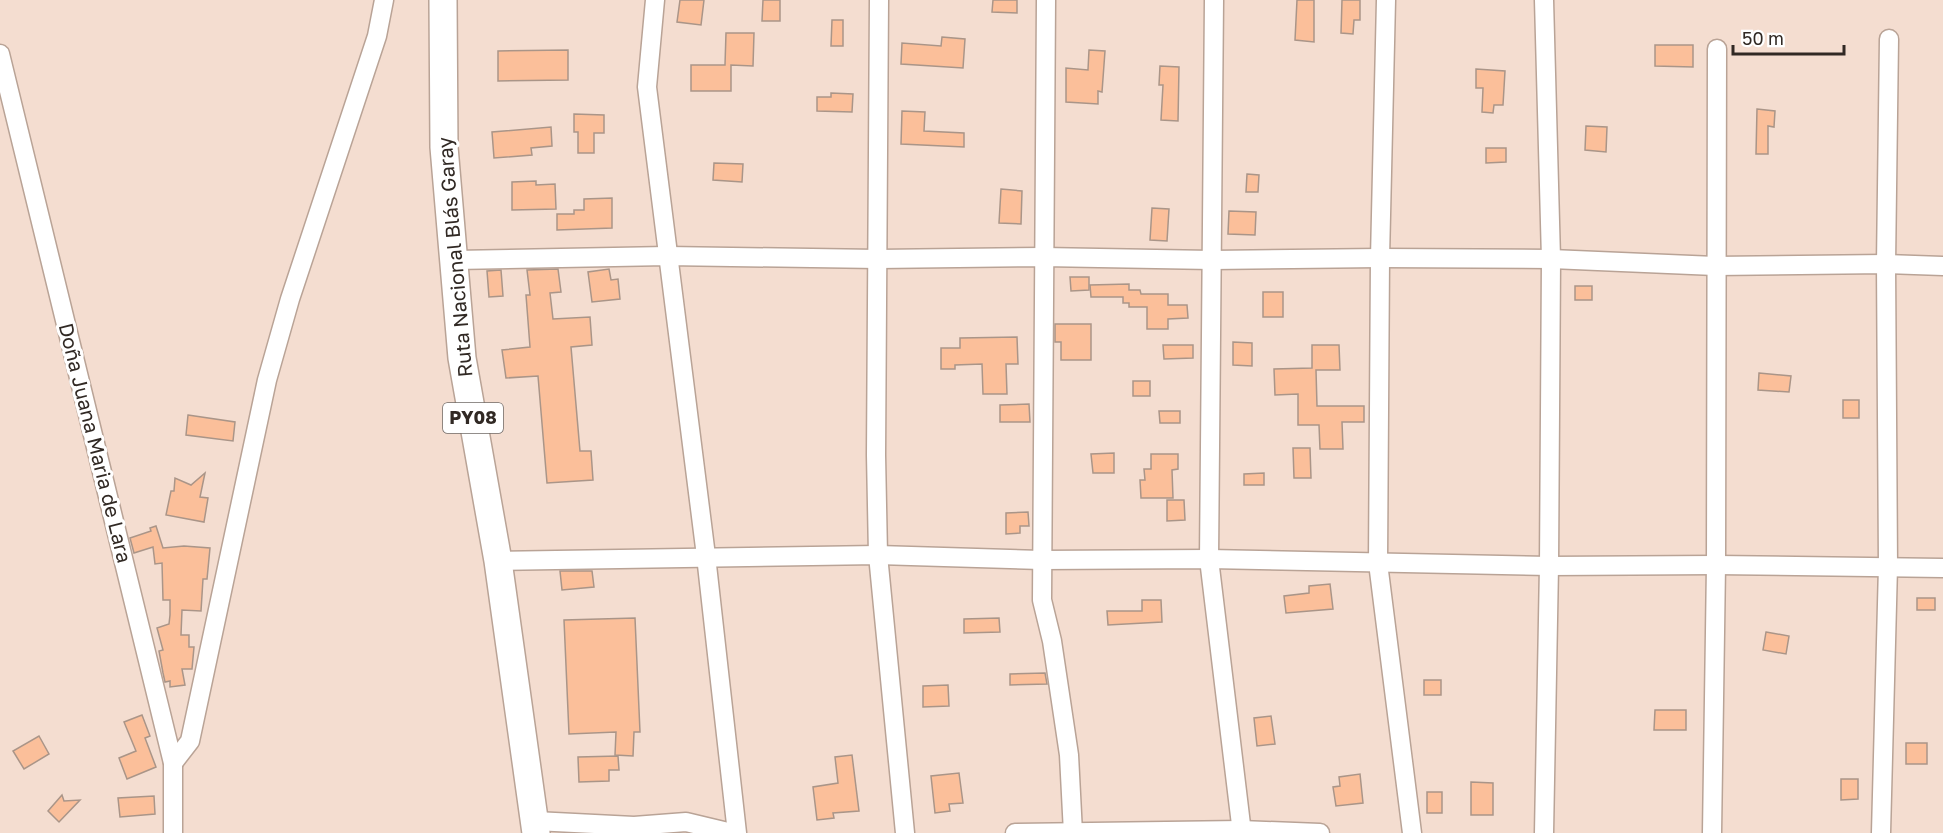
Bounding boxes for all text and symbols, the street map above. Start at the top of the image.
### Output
scale bar [1733,18,1844,56]
text: 50 m [1742,27,1784,49]
street label: Ruta Nacional Blás Garay [432,136,476,378]
street label: Doña Juana Maria de Lara [55,320,137,565]
road number: PY08 [443,403,503,433]

